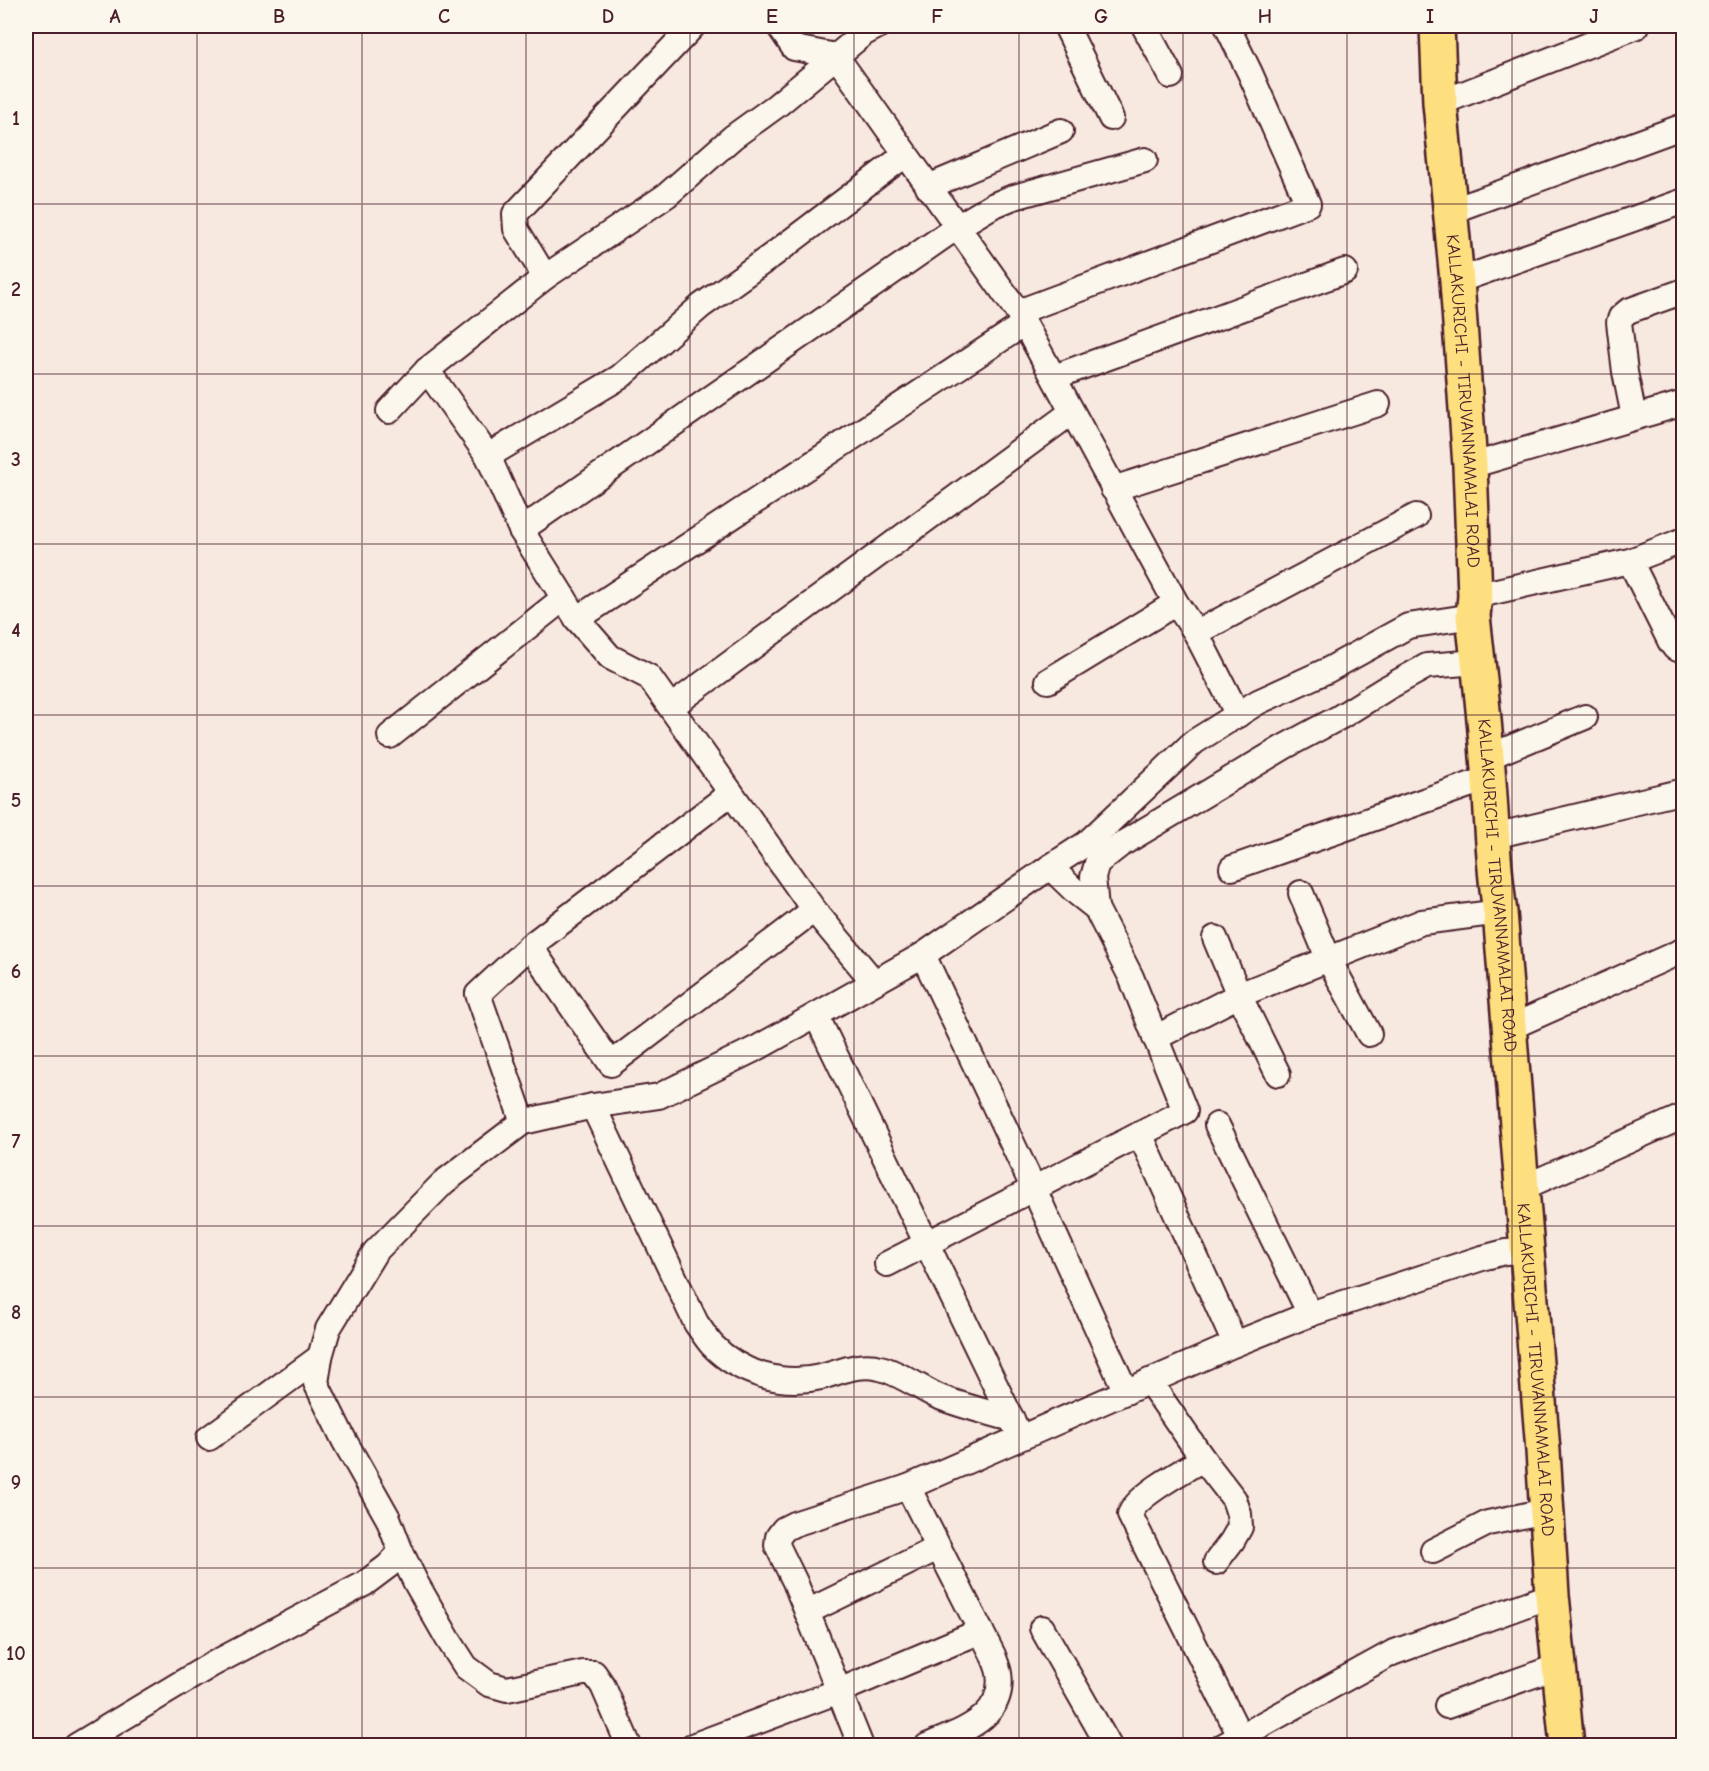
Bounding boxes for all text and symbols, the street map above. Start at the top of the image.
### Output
text: A [109,5,121,28]
text: B [273,5,285,28]
text: C [438,5,450,28]
text: D [602,5,614,28]
text: E [766,5,778,28]
text: F [931,5,943,28]
text: G [1094,5,1108,28]
text: H [1258,5,1272,28]
text: I [1426,5,1434,28]
text: J [1589,5,1599,28]
text: 1 [12,107,20,130]
street label: KALLAKURICHI - TIRUVANNAMALAI ROAD [1442,233,1484,568]
text: 2 [11,278,21,301]
text: 3 [11,448,21,471]
text: 4 [11,619,21,642]
street label: KALLAKURICHI - TIRUVANNAMALAI ROAD [1473,718,1521,1053]
text: 5 [11,789,21,812]
text: 6 [11,960,21,983]
text: 7 [12,1130,21,1153]
street label: KALLAKURICHI - TIRUVANNAMALAI ROAD [1512,1202,1558,1537]
text: 8 [11,1301,21,1324]
text: 9 [11,1471,21,1494]
text: 10 [6,1642,26,1665]

